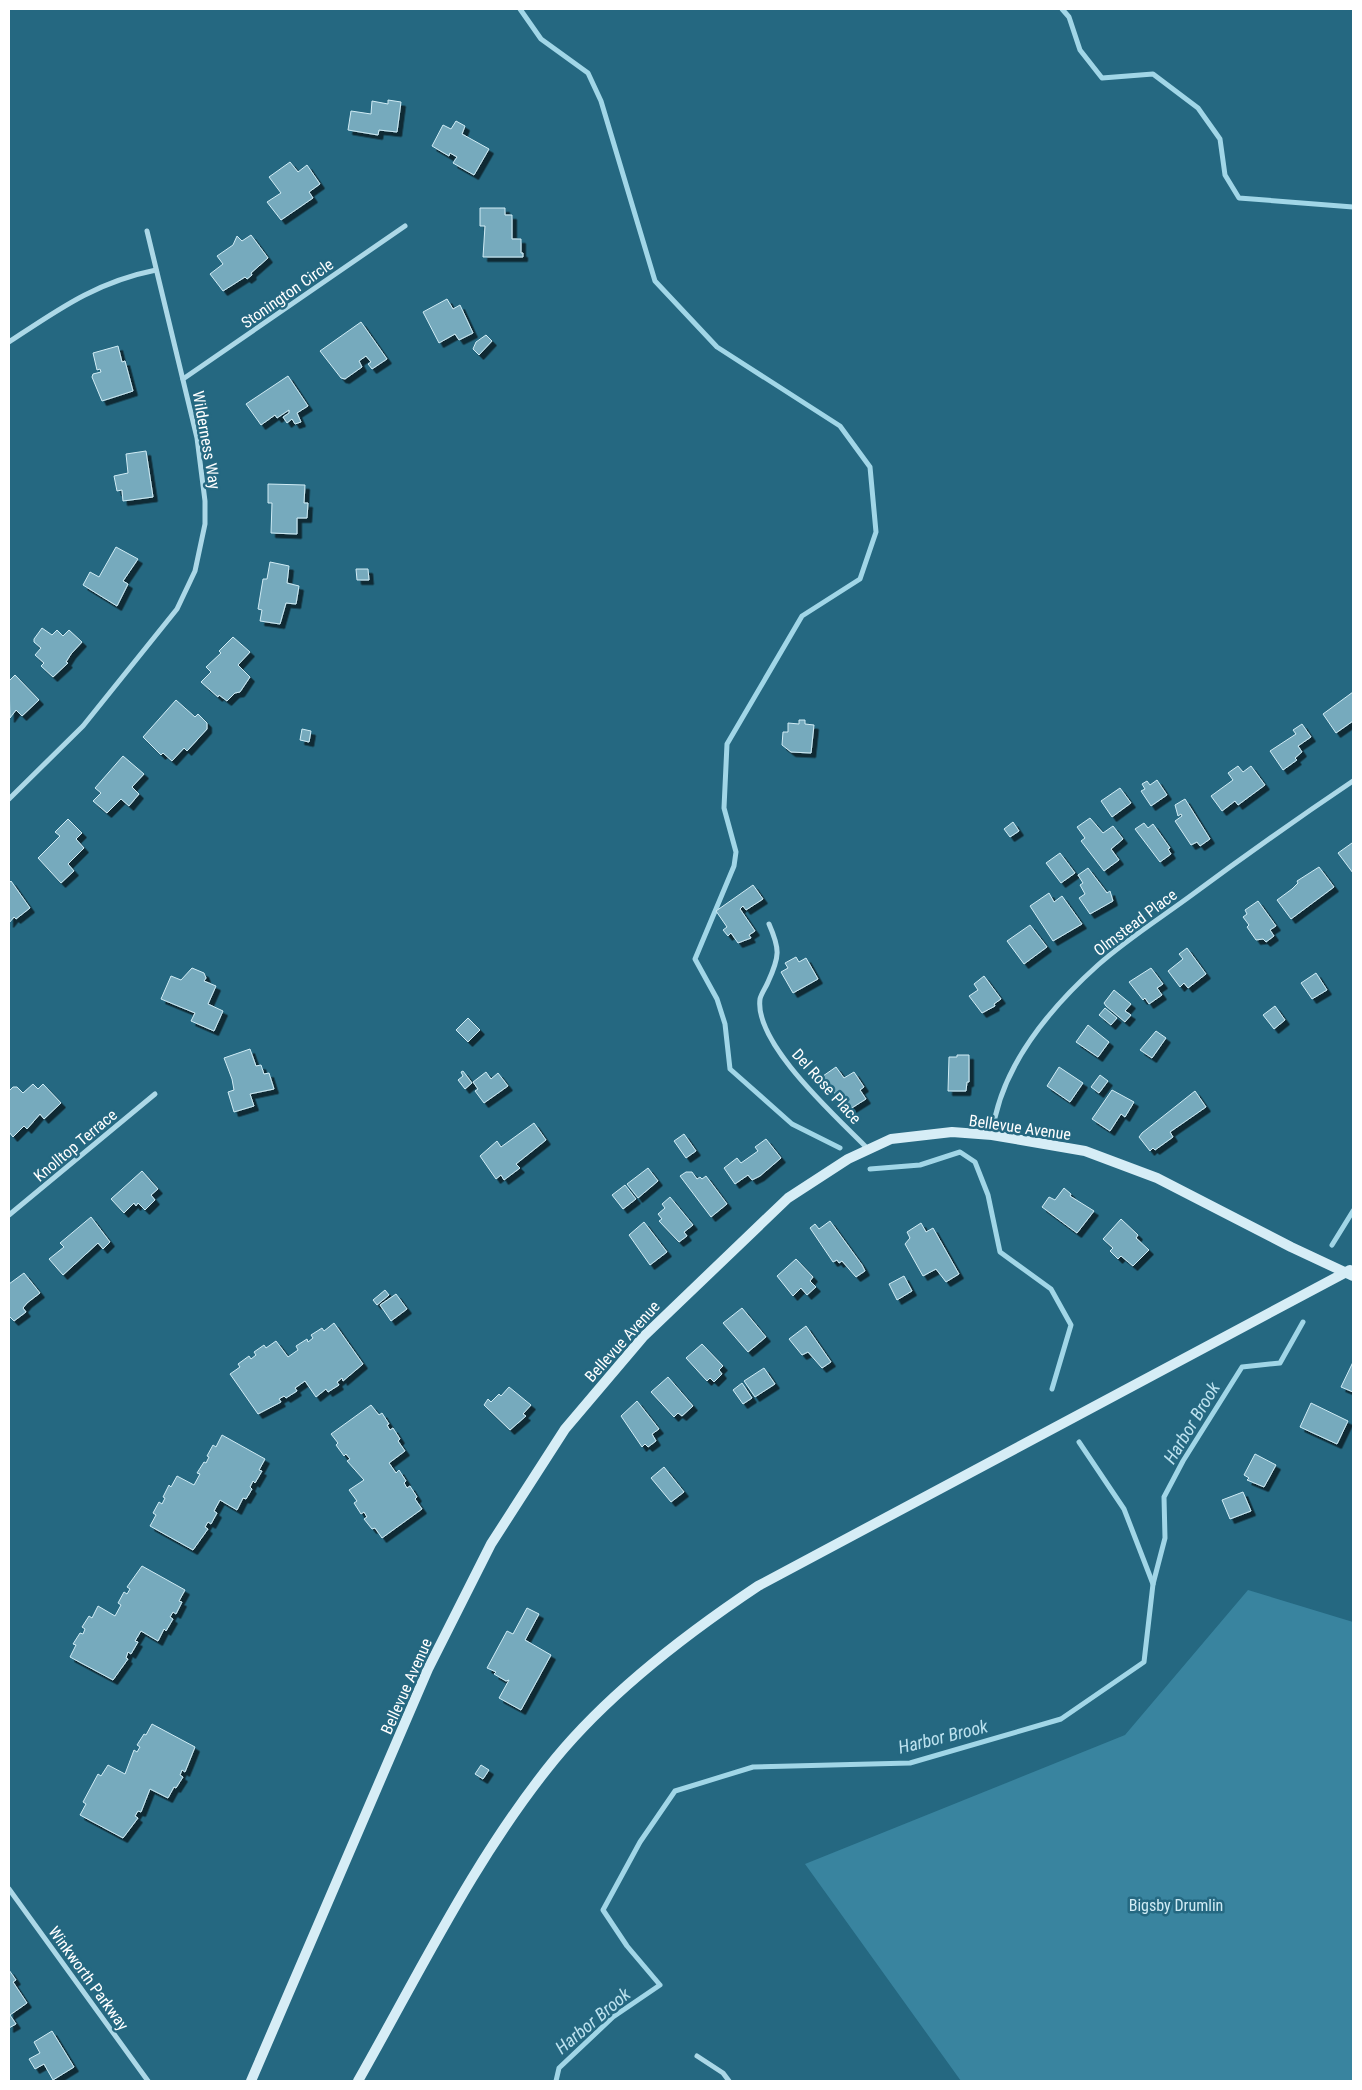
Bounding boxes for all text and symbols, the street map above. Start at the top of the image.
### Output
street label: Stonington Circle [238,255,337,332]
street label: Wilderness Way [189,389,225,491]
street label: Olmstead Place [1090,885,1181,960]
street label: Del Rose Place [788,1045,865,1128]
street label: Knolltop Terrace [30,1105,121,1186]
street label: Bellevue Avenue [968,1111,1072,1144]
street label: Bellevue Avenue [581,1297,664,1386]
water label: Harbor Brook [1159,1377,1225,1467]
street label: Bellevue Avenue [377,1635,436,1737]
water label: Harbor Brook [896,1715,991,1758]
park label: Bigsby Drumlin [1129,1896,1223,1915]
street label: Winkworth Parkway [45,1923,133,2034]
water label: Harbor Brook [551,1982,635,2058]

